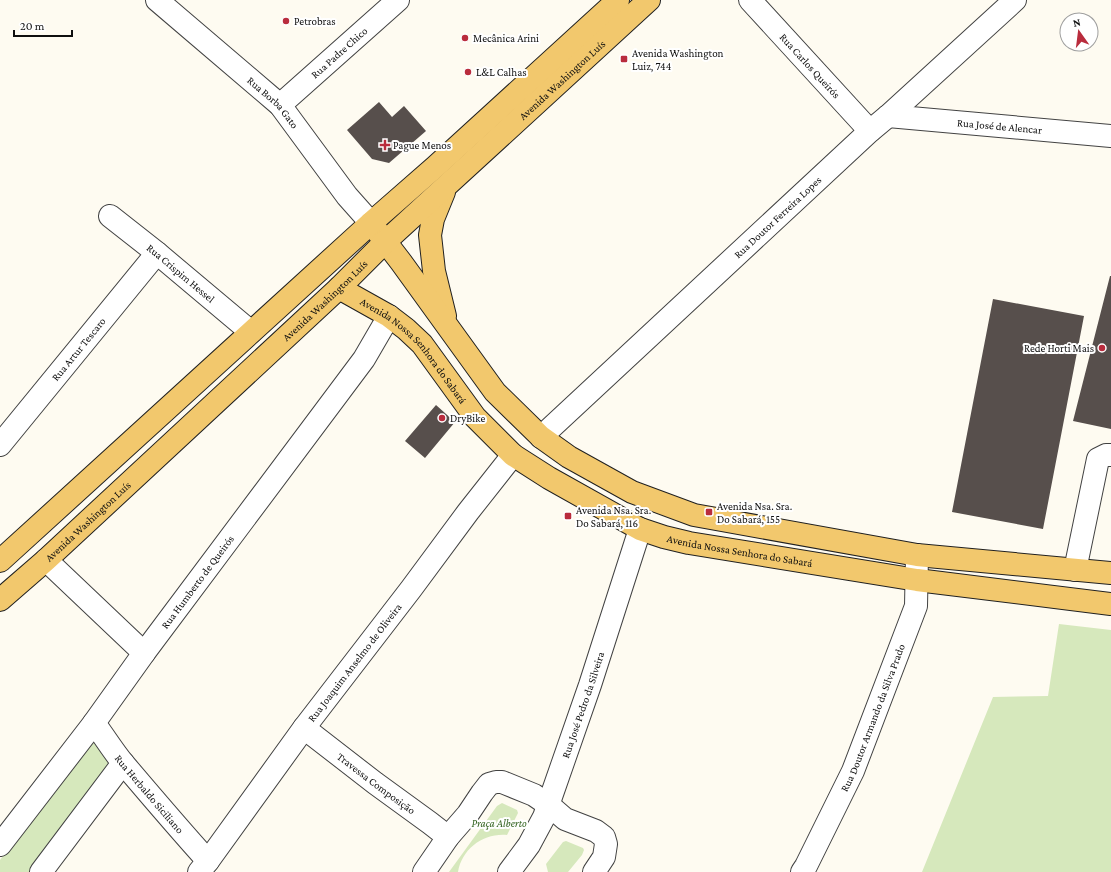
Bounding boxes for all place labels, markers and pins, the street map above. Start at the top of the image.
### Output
place label: Petrobras [294,15,336,27]
marker: Petrobras [281,16,291,26]
place label: Mecânica Arini [473,32,539,44]
marker: Mecânica Arini [460,33,470,43]
place label: Avenida Washington Luiz, 744 [632,47,724,73]
marker: Avenida Washington Luiz, 744 [619,54,629,64]
place label: L&L Calhas [476,66,527,78]
marker: L&L Calhas [463,67,473,77]
place label: Pague Menos [393,139,451,152]
marker: Pague Menos [380,140,390,150]
place label: Rede Horti Mais [1024,342,1094,354]
marker: Rede Horti Mais [1097,343,1107,353]
place label: DryBike [450,412,485,425]
marker: DryBike [437,413,447,423]
place label: Avenida Nsa. Sra. Do Sabará, 155 [717,500,792,526]
place label: Avenida Nsa. Sra. Do Sabará, 116 [576,504,651,530]
marker: Avenida Nsa. Sra. Do Sabará, 155 [704,507,714,517]
marker: Avenida Nsa. Sra. Do Sabará, 116 [563,511,573,521]

